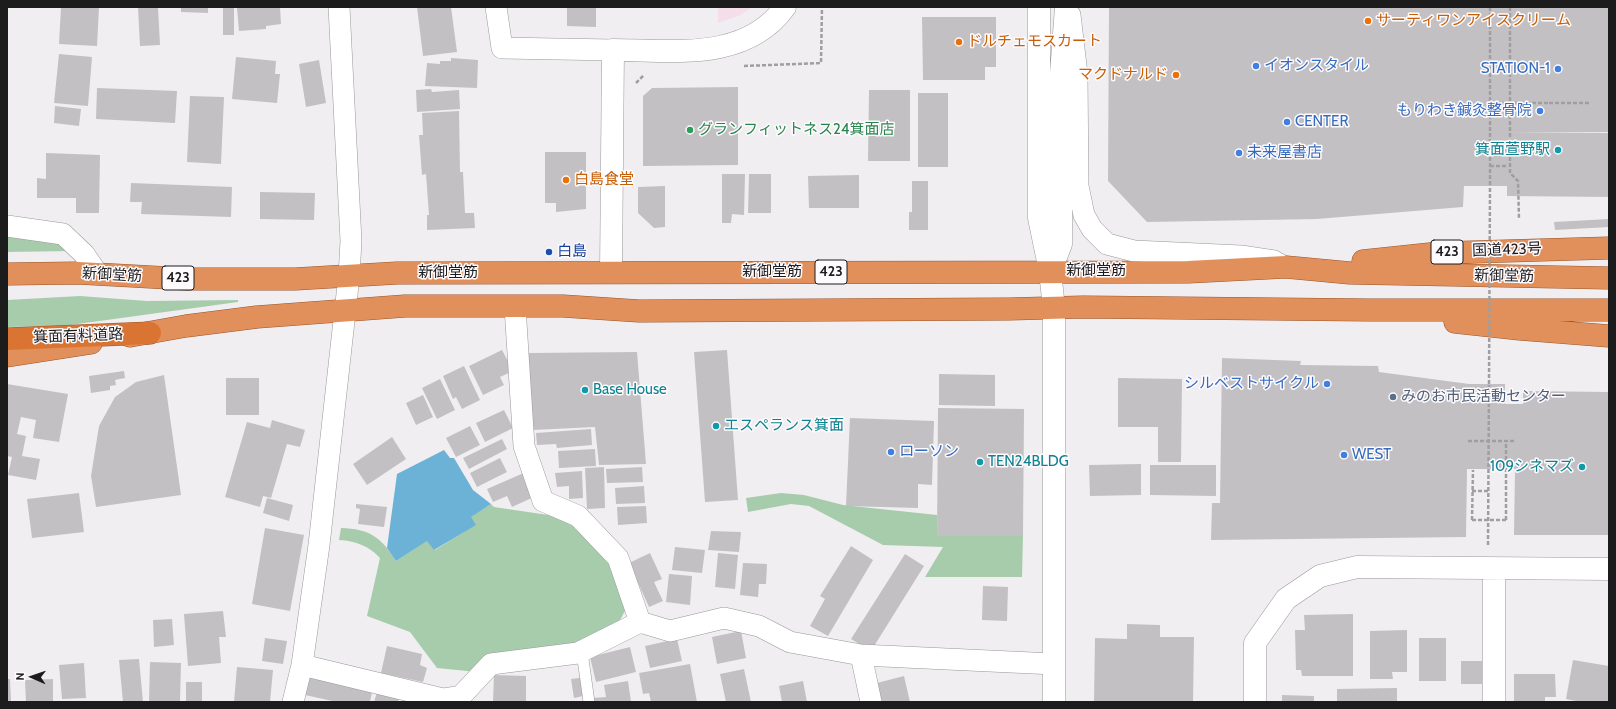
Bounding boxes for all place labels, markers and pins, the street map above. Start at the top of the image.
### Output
place label: サーティワンアイスクリーム [1376,12,1571,30]
marker: サーティワンアイスクリーム [1363,16,1373,26]
place label: ドルチェモスカート [967,33,1102,51]
marker: ドルチェモスカート [954,37,964,47]
place label: イオンスタイル [1264,57,1369,75]
place label: STATION-1 [1481,60,1550,78]
marker: イオンスタイル [1251,61,1261,71]
marker: STATION-1 [1553,64,1563,74]
place label: マクドナルド [1078,66,1168,84]
marker: マクドナルド [1171,70,1181,80]
place label: もりわき鍼灸整骨院 [1397,102,1532,120]
marker: もりわき鍼灸整骨院 [1535,106,1545,116]
place label: CENTER [1295,113,1348,131]
marker: CENTER [1282,117,1292,127]
place label: グランフィットネス24箕面店 [698,121,895,139]
marker: グランフィットネス24箕面店 [685,125,695,135]
place label: 箕面萱野駅 [1475,141,1550,159]
place label: 未来屋書店 [1247,144,1322,162]
marker: 箕面萱野駅 [1553,145,1563,155]
marker: 未来屋書店 [1234,148,1244,158]
place label: 白島食堂 [574,171,634,189]
marker: 白島食堂 [561,175,571,185]
place label: 白島 [557,243,587,261]
marker: 白島 [544,247,554,257]
place label: シルベストサイクル [1184,375,1319,393]
marker: シルベストサイクル [1322,379,1332,389]
place label: Base House [593,381,667,399]
marker: Base House [580,385,590,395]
place label: みのお市民活動センター [1401,388,1566,406]
marker: みのお市民活動センター [1388,392,1398,402]
place label: エスペランス箕面 [724,417,844,435]
marker: エスペランス箕面 [711,421,721,431]
place label: ローソン [899,443,959,461]
place label: WEST [1352,446,1391,464]
marker: ローソン [886,447,896,457]
marker: WEST [1339,450,1349,460]
place label: TEN24BLDG [988,453,1069,471]
marker: TEN24BLDG [975,457,985,467]
place label: 109シネマズ [1490,458,1574,476]
marker: 109シネマズ [1577,462,1587,472]

